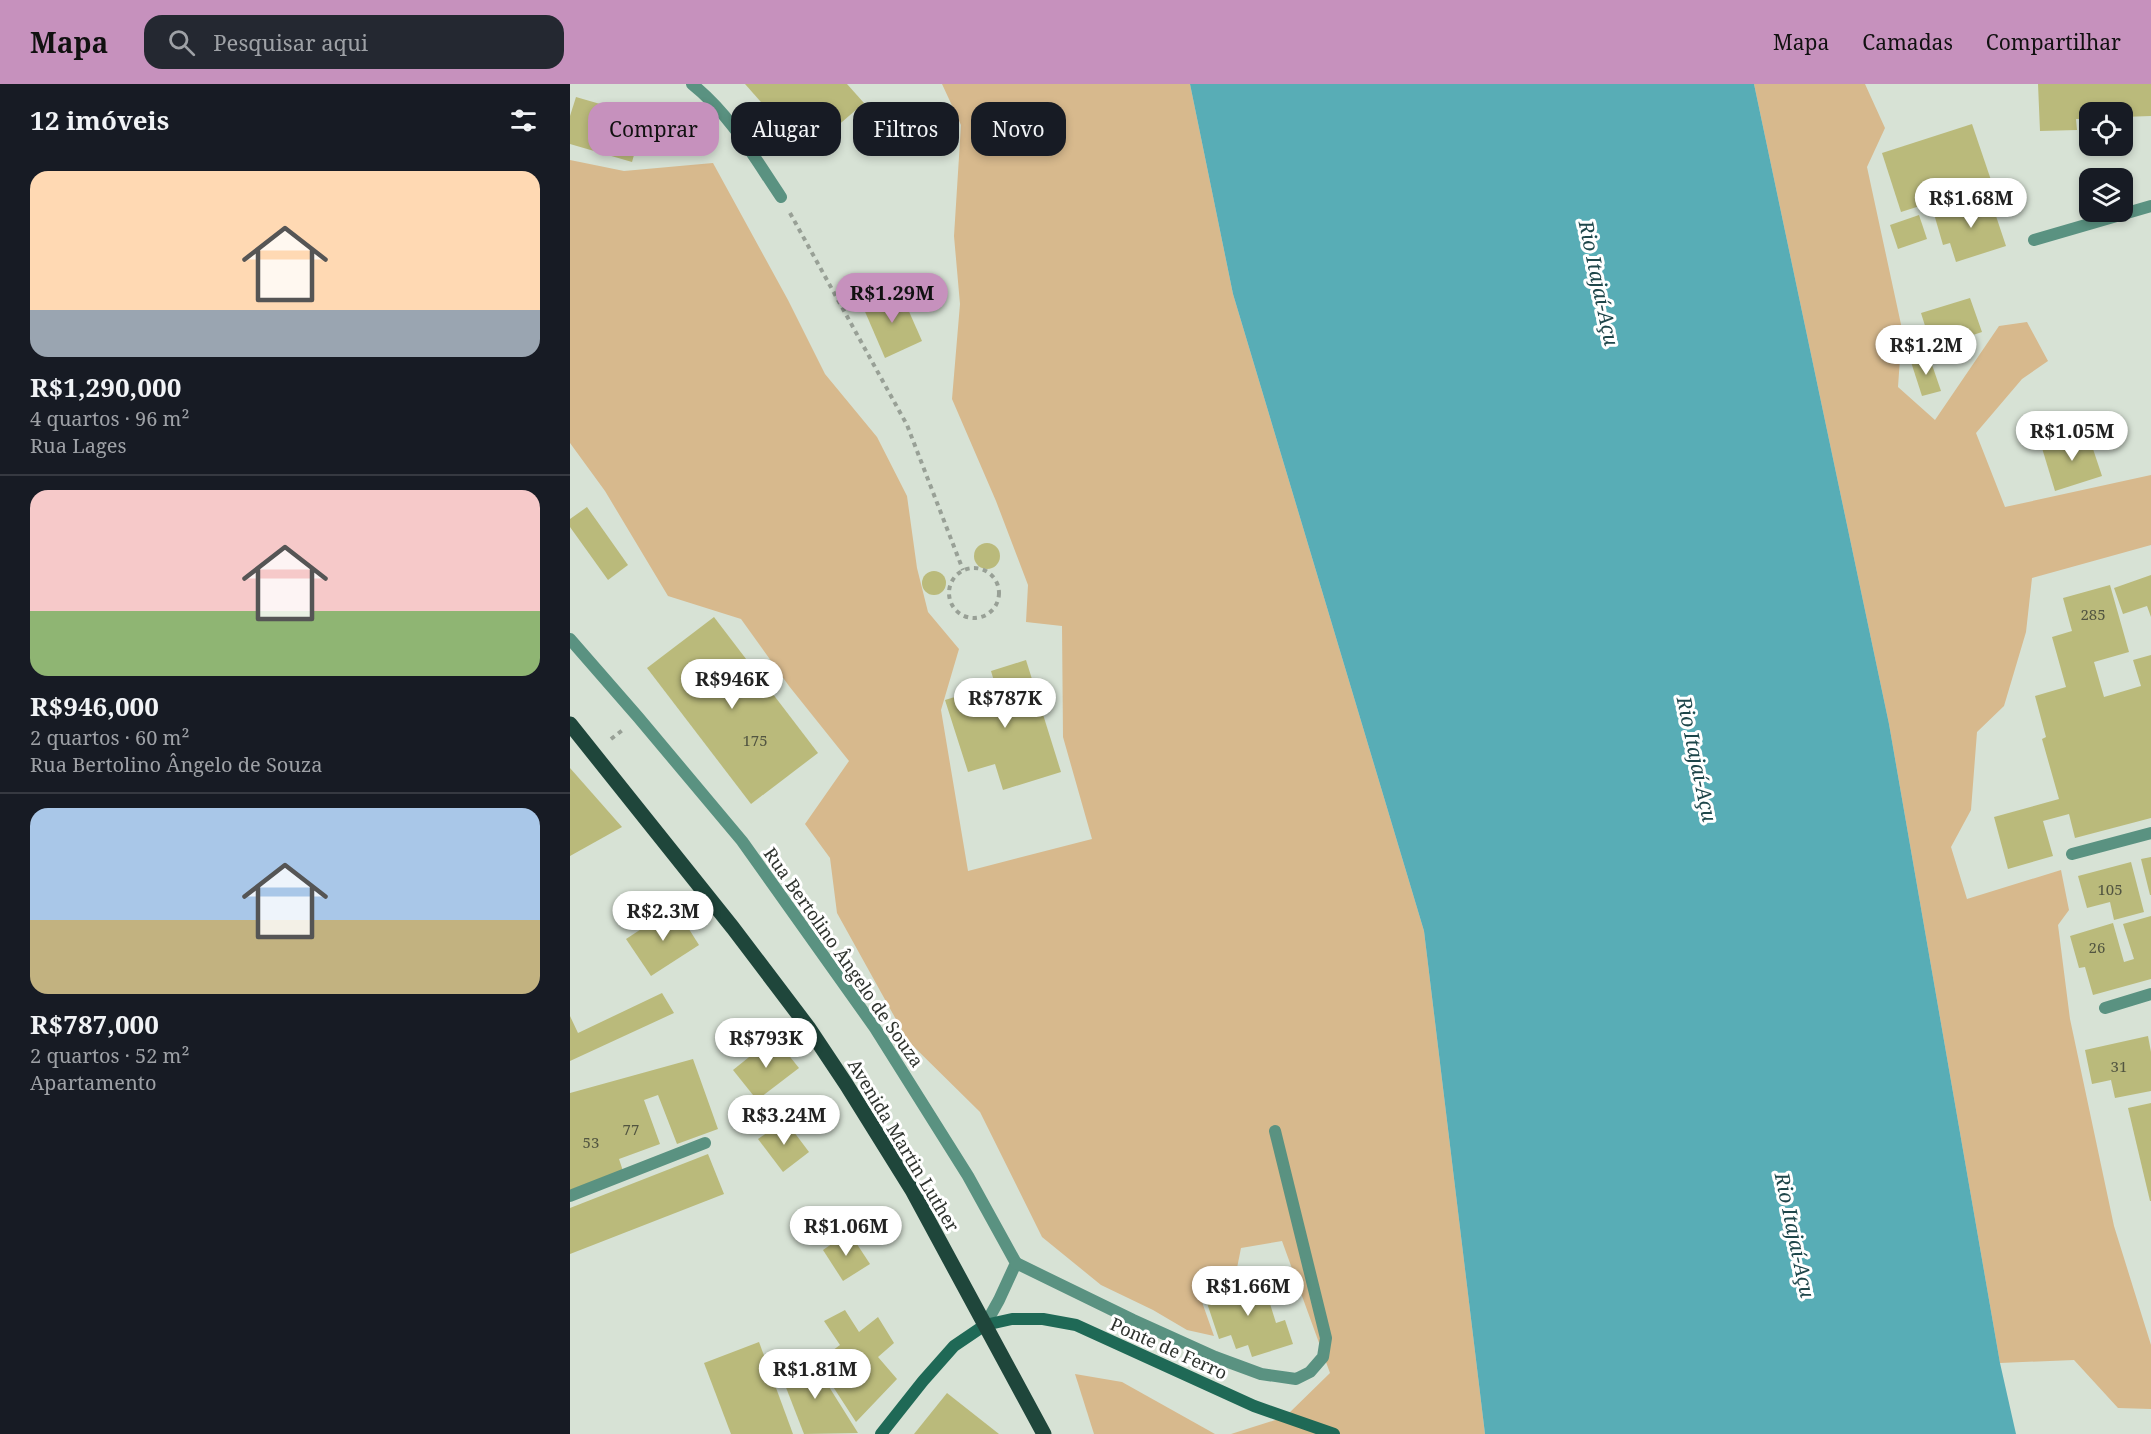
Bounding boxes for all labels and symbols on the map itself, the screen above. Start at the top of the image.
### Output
pin: R$1.68M [1916,178,2026,229]
water label: Rio Itajaí-Açu [1572,217,1625,348]
pin: R$1.29M [837,273,947,324]
pin: R$1.2M [1877,325,1975,376]
pin: R$1.05M [2017,411,2127,462]
house number: 285 [2080,604,2106,624]
pin: R$946K [683,659,781,710]
pin: R$787K [956,678,1054,729]
water label: Rio Itajaí-Açu [1670,693,1723,824]
house number: 175 [742,730,768,750]
street label: Rua Bertolino Ângelo de Souza [759,842,929,1072]
house number: 105 [2097,879,2123,899]
pin: R$2.3M [614,891,712,942]
house number: 26 [2089,937,2105,957]
pin: R$793K [717,1018,815,1069]
street label: Avenida Martin Luther [843,1054,965,1236]
house number: 31 [2111,1056,2127,1076]
pin: R$3.24M [729,1095,839,1146]
house number: 77 [623,1119,639,1139]
house number: 53 [583,1132,599,1152]
water label: Rio Itajaí-Açu [1768,1169,1821,1300]
pin: R$1.06M [791,1206,901,1257]
pin: R$1.66M [1193,1266,1303,1317]
street label: Ponte de Ferro [1107,1311,1231,1385]
pin: R$1.81M [760,1349,870,1400]

